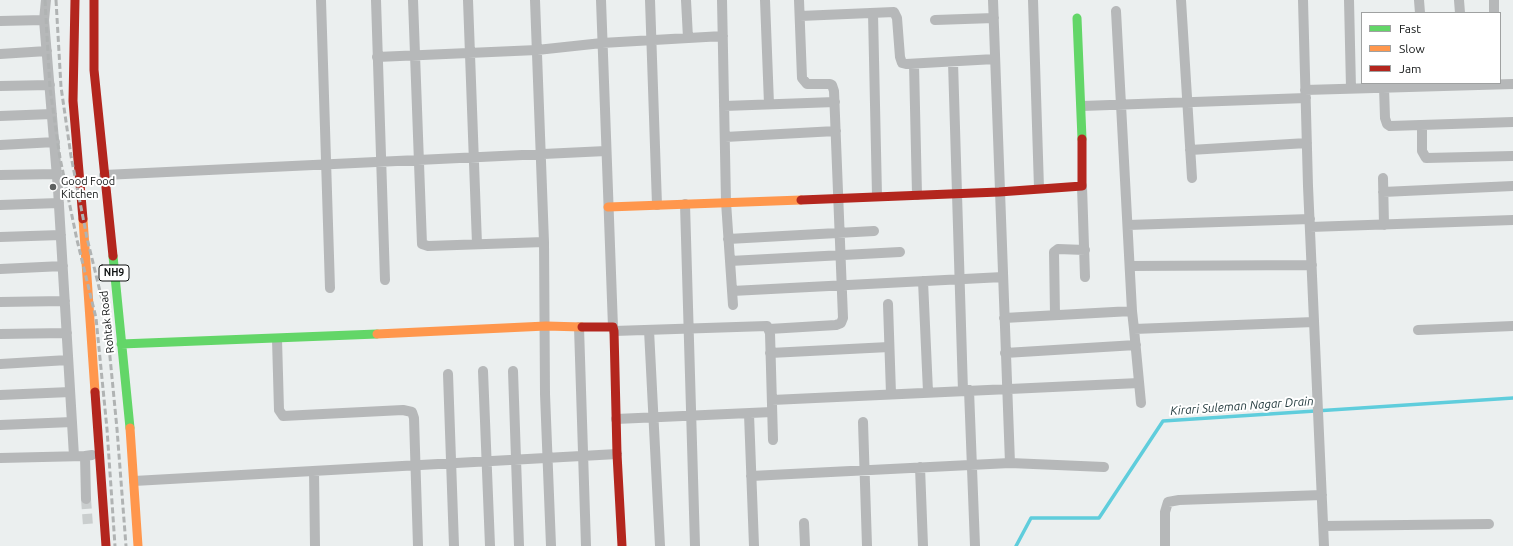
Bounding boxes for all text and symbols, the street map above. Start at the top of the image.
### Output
legend [1361,12,1501,84]
text: Fast [1399,22,1421,35]
text: Slow [1399,42,1425,55]
text: Jam [1399,62,1421,75]
place label: Good Food Kitchen [61,174,115,200]
marker: Good Food Kitchen [48,182,58,192]
road number: NH9 [99,265,129,281]
street label: Rohtak Road [97,290,117,354]
water label: Kirari Suleman Nagar Drain [1170,394,1314,418]

